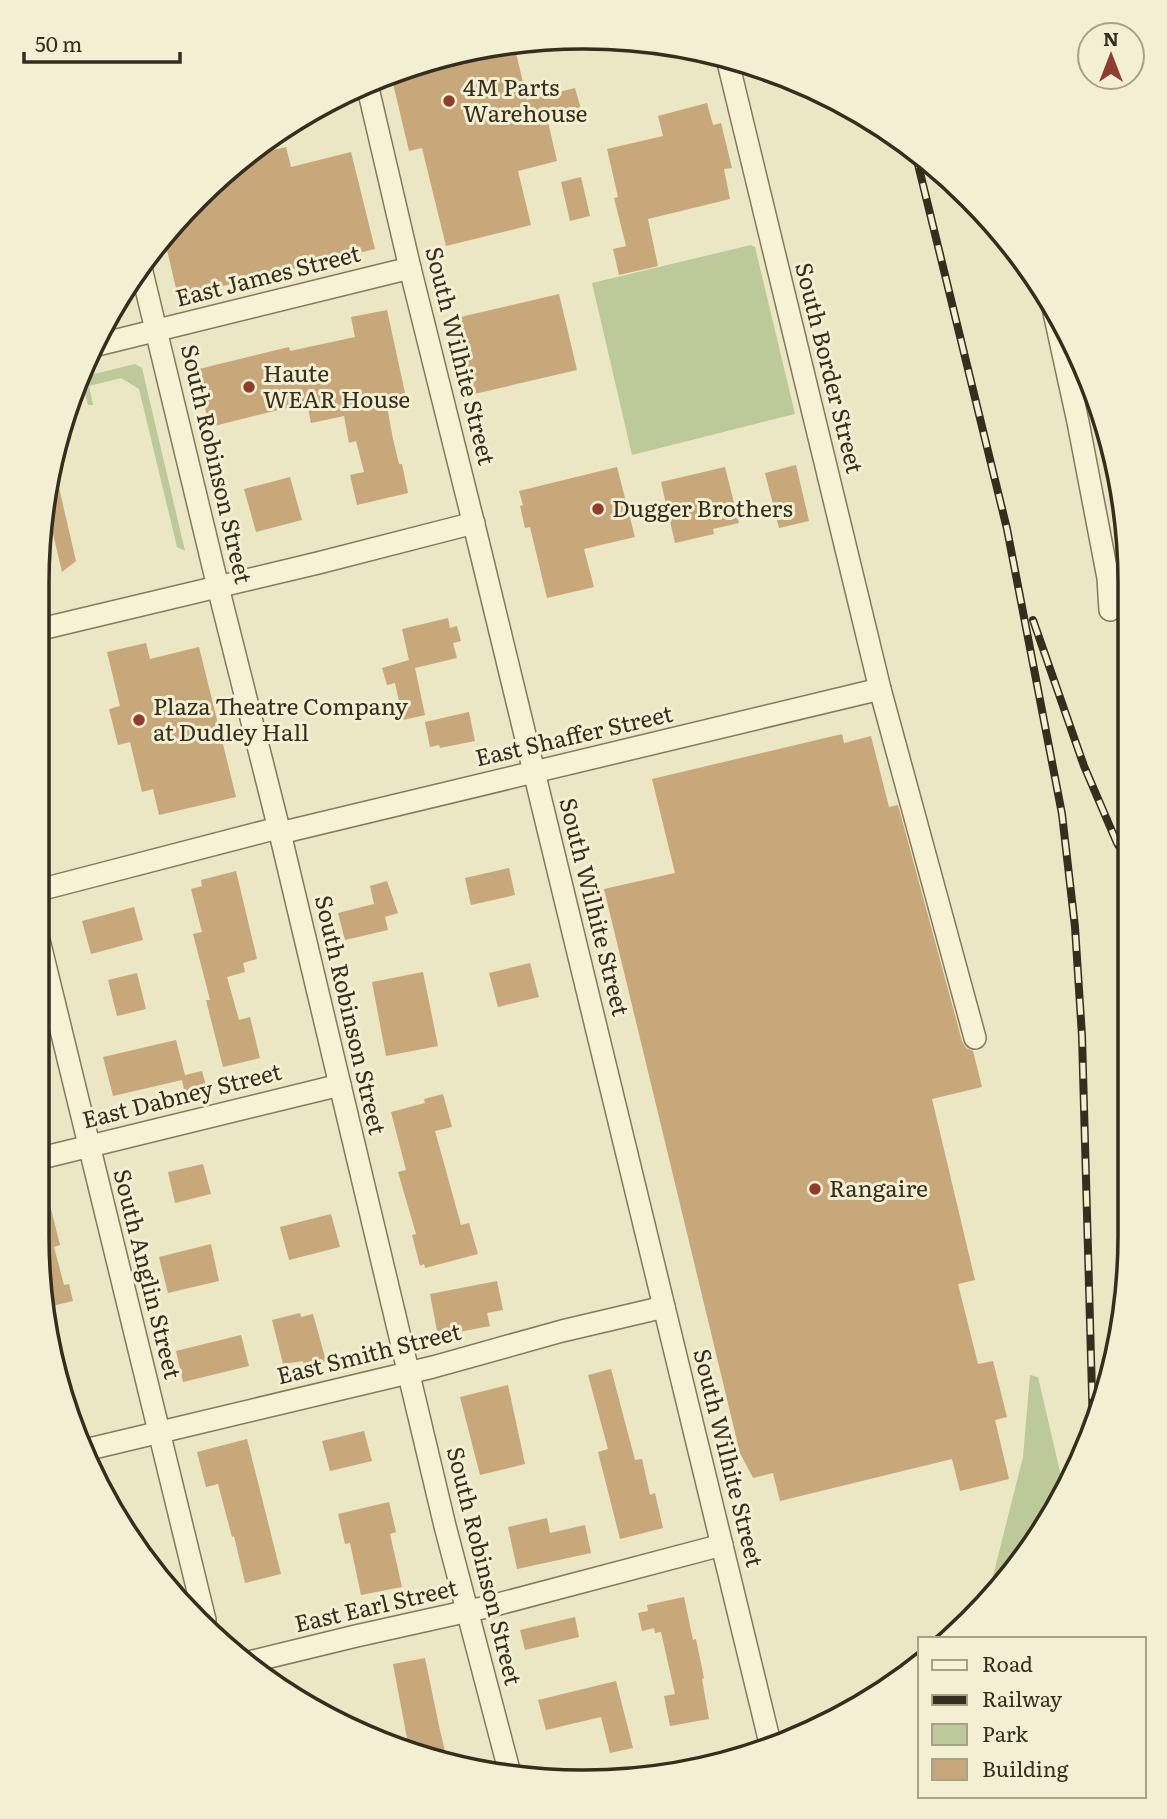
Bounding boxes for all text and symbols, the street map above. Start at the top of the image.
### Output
scale bar [24,21,180,65]
north arrow [1076,21,1146,91]
text: N [1103,24,1119,52]
text: 50 m [35,27,82,58]
place label: 4M Parts Warehouse [463,69,588,129]
marker: 4M Parts Warehouse [441,93,457,109]
street label: East James Street [171,234,364,313]
street label: South Wilhite Street [418,243,506,469]
street label: South Border Street [788,259,874,477]
street label: South Robinson Street [174,340,262,587]
place label: Haute WEAR House [263,355,410,415]
marker: Haute WEAR House [241,379,257,395]
place label: Dugger Brothers [612,490,793,524]
marker: Dugger Brothers [590,501,606,517]
place label: Plaza Theatre Company at Dudley Hall [153,688,409,748]
street label: East Shaffer Street [472,695,676,773]
marker: Plaza Theatre Company at Dudley Hall [131,712,147,728]
street label: South Wilhite Street [552,794,640,1020]
street label: South Robinson Street [308,891,396,1138]
street label: East Dabney Street [78,1053,285,1135]
street label: South Anglin Street [106,1165,192,1383]
place label: Rangaire [829,1170,928,1204]
marker: Rangaire [807,1181,823,1197]
street label: East Smith Street [273,1313,465,1391]
street label: South Wilhite Street [686,1345,774,1571]
street label: South Robinson Street [440,1443,532,1689]
street label: East Earl Street [291,1569,461,1639]
legend [918,1637,1146,1798]
text: Road [982,1647,1033,1678]
text: Railway [982,1682,1063,1713]
text: Park [982,1717,1028,1748]
text: Building [982,1752,1069,1783]

